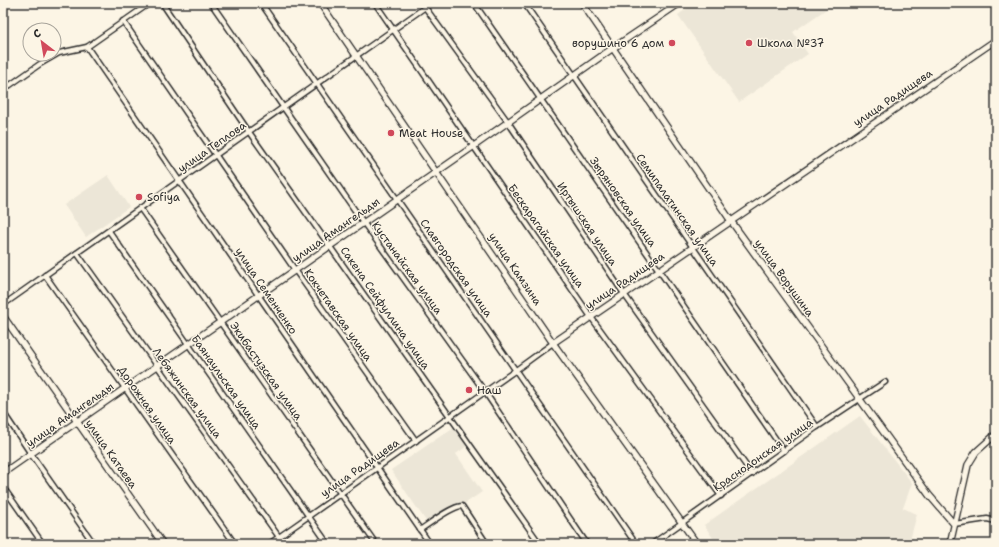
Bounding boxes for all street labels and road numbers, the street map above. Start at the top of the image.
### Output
street label: улица Радищева [850,66,936,130]
street label: улица Теплова [175,118,249,176]
street label: Семипалатинская улица [632,151,722,269]
street label: Зыряновская улица [586,154,660,250]
street label: Иртышская улица [553,179,621,269]
street label: Бескарагайская улица [505,181,588,291]
street label: улица Амангельды [289,194,383,266]
street label: Славгородская улица [416,216,496,320]
street label: Кустанайская улица [368,219,446,318]
street label: улица Камзина [485,230,545,309]
street label: улица Ворушина [751,236,817,320]
street label: Сакена Сейфуллина улица [337,244,433,373]
street label: улица Семенченко [231,245,301,338]
street label: улица Радищева [582,249,668,313]
street label: Кокчетавская улица [300,266,376,364]
street label: Экибастузская улица [226,319,306,423]
street label: Баянаульская улица [188,332,264,432]
street label: Лебяжинская улица [149,345,225,442]
street label: Дорожная улица [114,363,180,447]
street label: улица Амангельды [23,379,117,451]
street label: Краснодонская улица [710,415,816,495]
street label: улица Катаева [82,417,140,492]
street label: улица Радищева [318,435,402,501]

